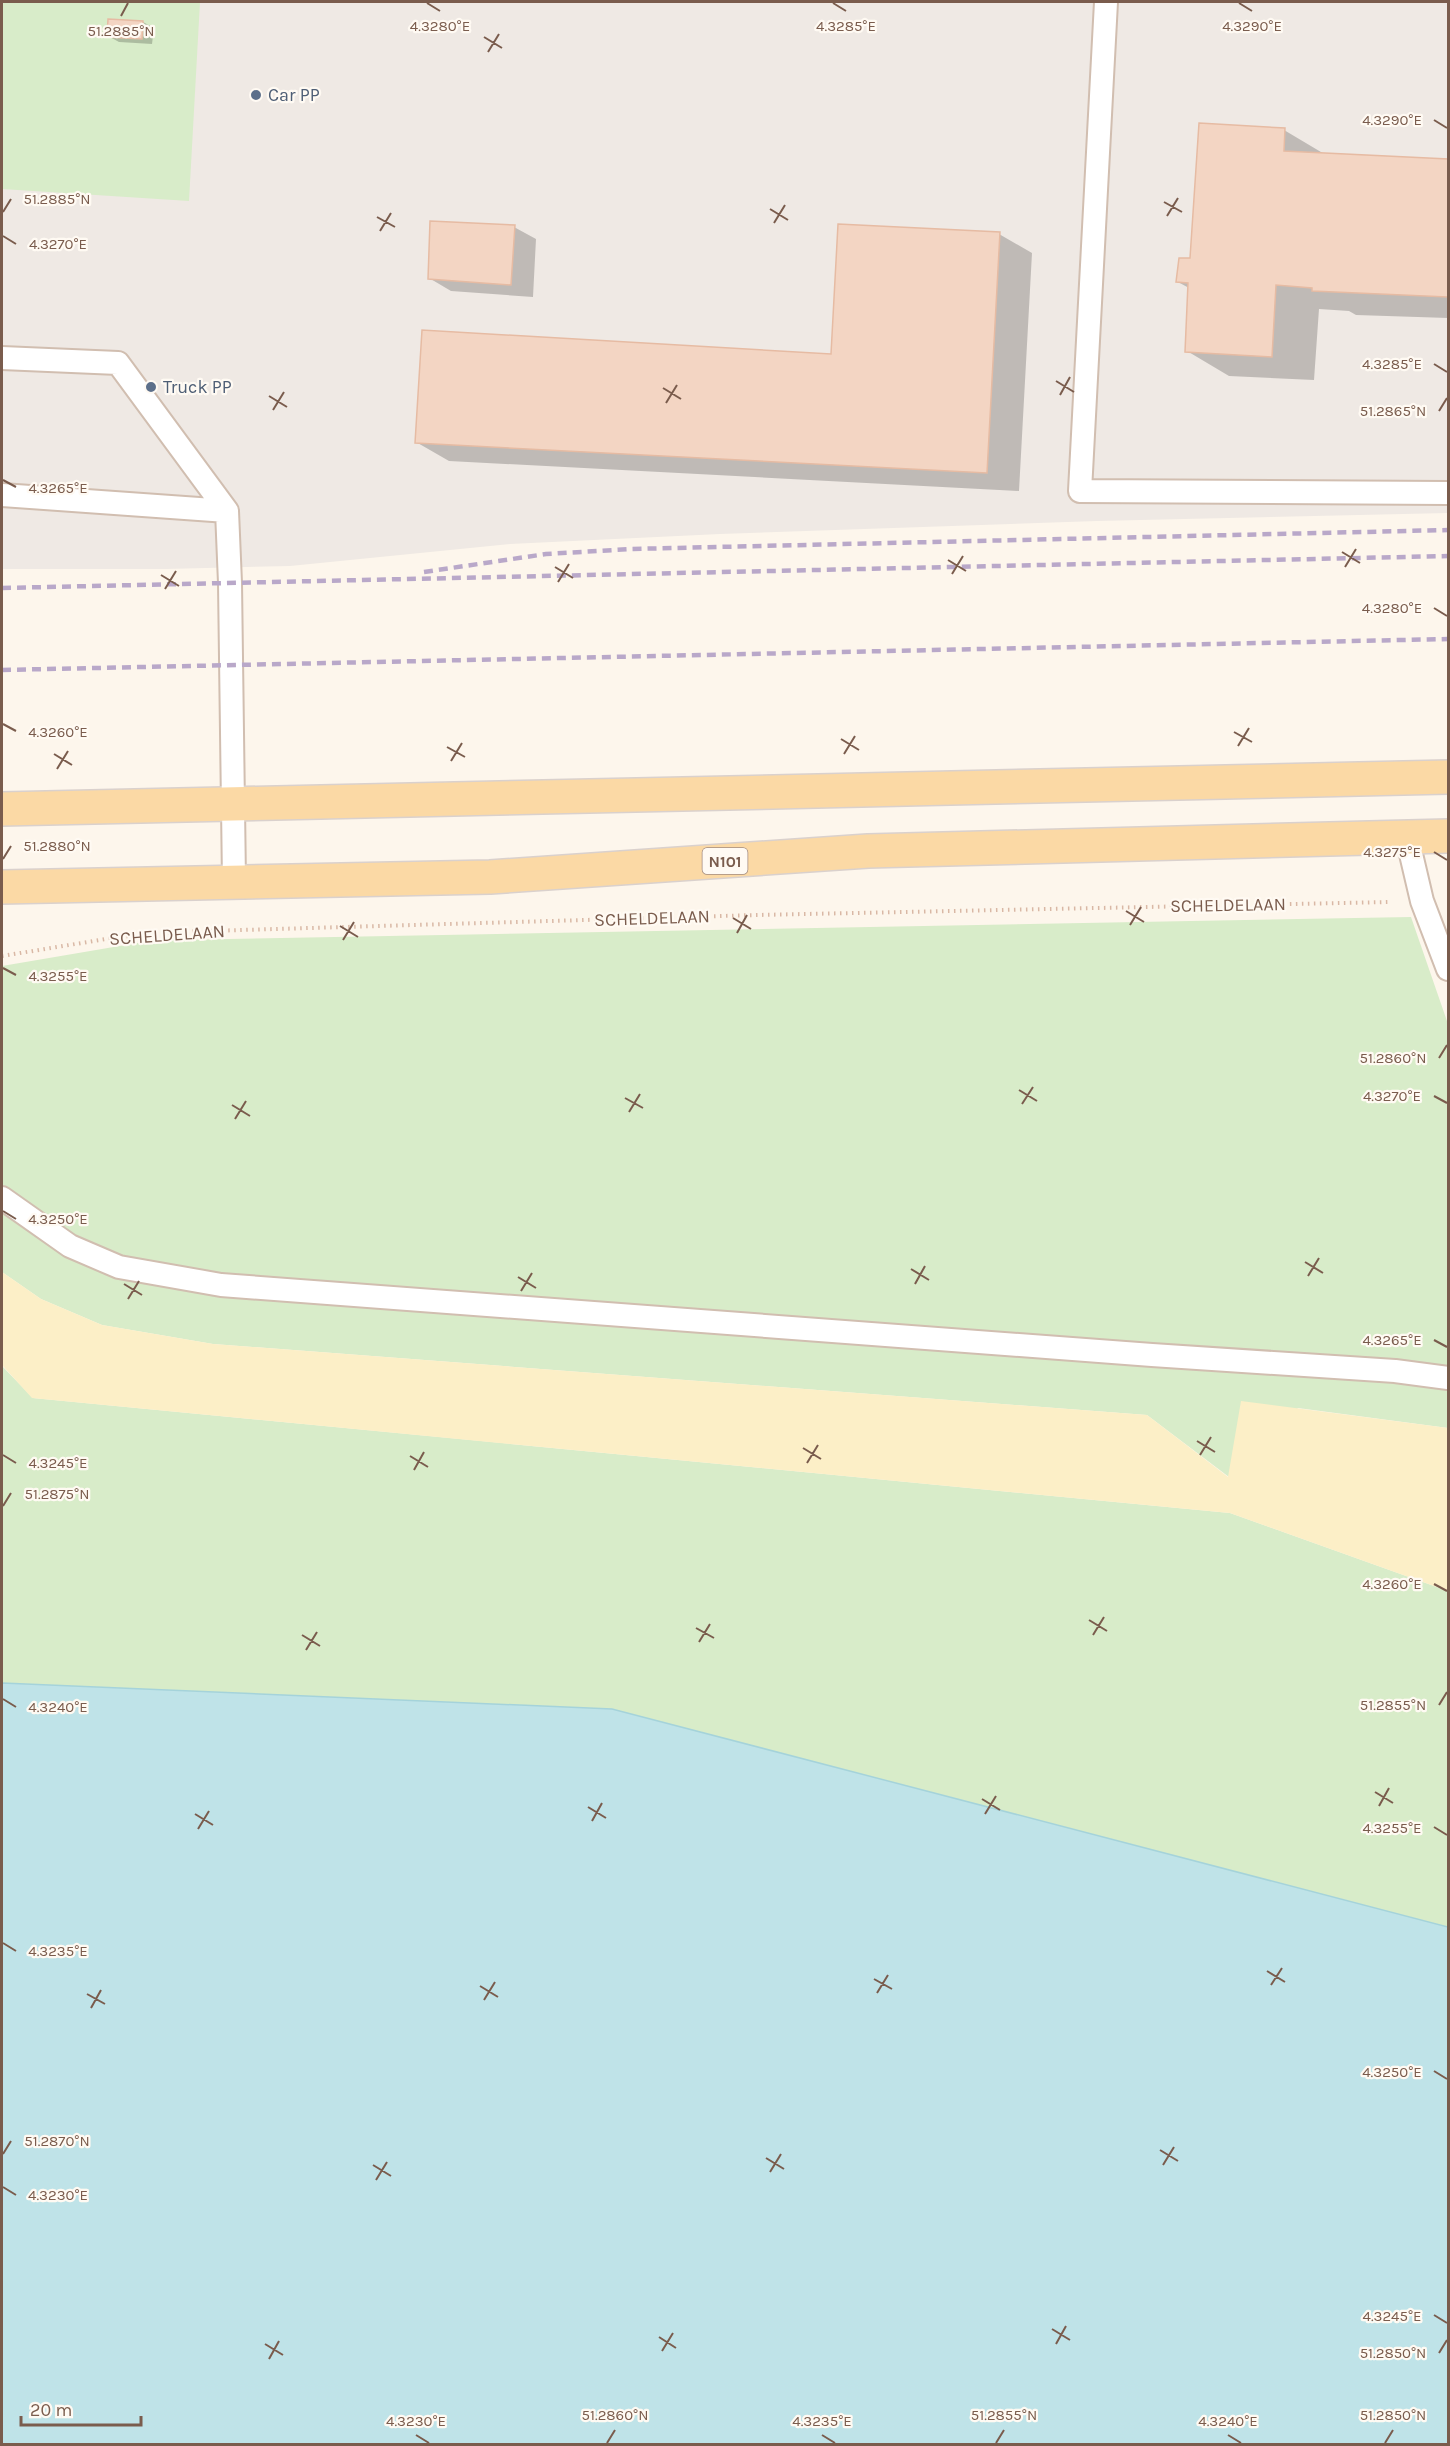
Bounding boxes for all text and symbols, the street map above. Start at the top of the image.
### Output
text: 4.3280°E [410,17,470,35]
text: 4.3285°E [816,17,876,35]
text: 4.3290°E [1222,17,1282,35]
text: 51.2885°N [87,22,155,40]
place label: Car PP [268,84,320,106]
marker: Car PP [249,88,263,102]
text: 4.3290°E [1362,111,1422,129]
text: 51.2885°N [23,190,91,208]
text: 4.3270°E [29,235,87,253]
text: 4.3285°E [1362,355,1422,373]
place label: Truck PP [163,376,232,398]
marker: Truck PP [144,380,158,394]
text: 51.2865°N [1360,402,1426,420]
text: 4.3265°E [28,479,88,497]
text: 4.3280°E [1362,599,1422,617]
text: 4.3260°E [28,723,88,741]
text: 51.2880°N [23,837,91,855]
text: 4.3275°E [1363,843,1421,861]
road number: N101 [702,848,748,874]
street label: SCHELDELAAN [1170,893,1286,917]
street label: SCHELDELAAN [594,905,710,931]
street label: SCHELDELAAN [108,920,226,950]
text: 4.3255°E [28,967,88,985]
text: 51.2860°N [1360,1049,1426,1067]
text: 4.3270°E [1363,1087,1421,1105]
text: 4.3250°E [28,1210,88,1228]
text: 4.3265°E [1362,1331,1422,1349]
text: 4.3245°E [29,1454,88,1472]
text: 51.2875°N [25,1485,89,1503]
text: 4.3260°E [1362,1575,1422,1593]
text: 51.2855°N [1360,1696,1426,1714]
text: 4.3240°E [28,1698,88,1716]
text: 4.3255°E [1362,1819,1422,1837]
text: 4.3235°E [28,1942,88,1960]
text: 4.3250°E [1362,2063,1422,2081]
text: 51.2870°N [24,2132,90,2150]
text: 4.3230°E [28,2186,88,2204]
text: 4.3245°E [1363,2307,1422,2325]
text: 51.2850°N [1360,2344,1426,2362]
scale bar [21,2389,141,2427]
text: 20 m [30,2399,72,2421]
text: 51.2860°N [582,2406,648,2424]
text: 51.2855°N [971,2406,1037,2424]
text: 51.2850°N [1360,2406,1426,2424]
text: 4.3230°E [386,2412,446,2430]
text: 4.3235°E [792,2412,852,2430]
text: 4.3240°E [1198,2412,1258,2430]

